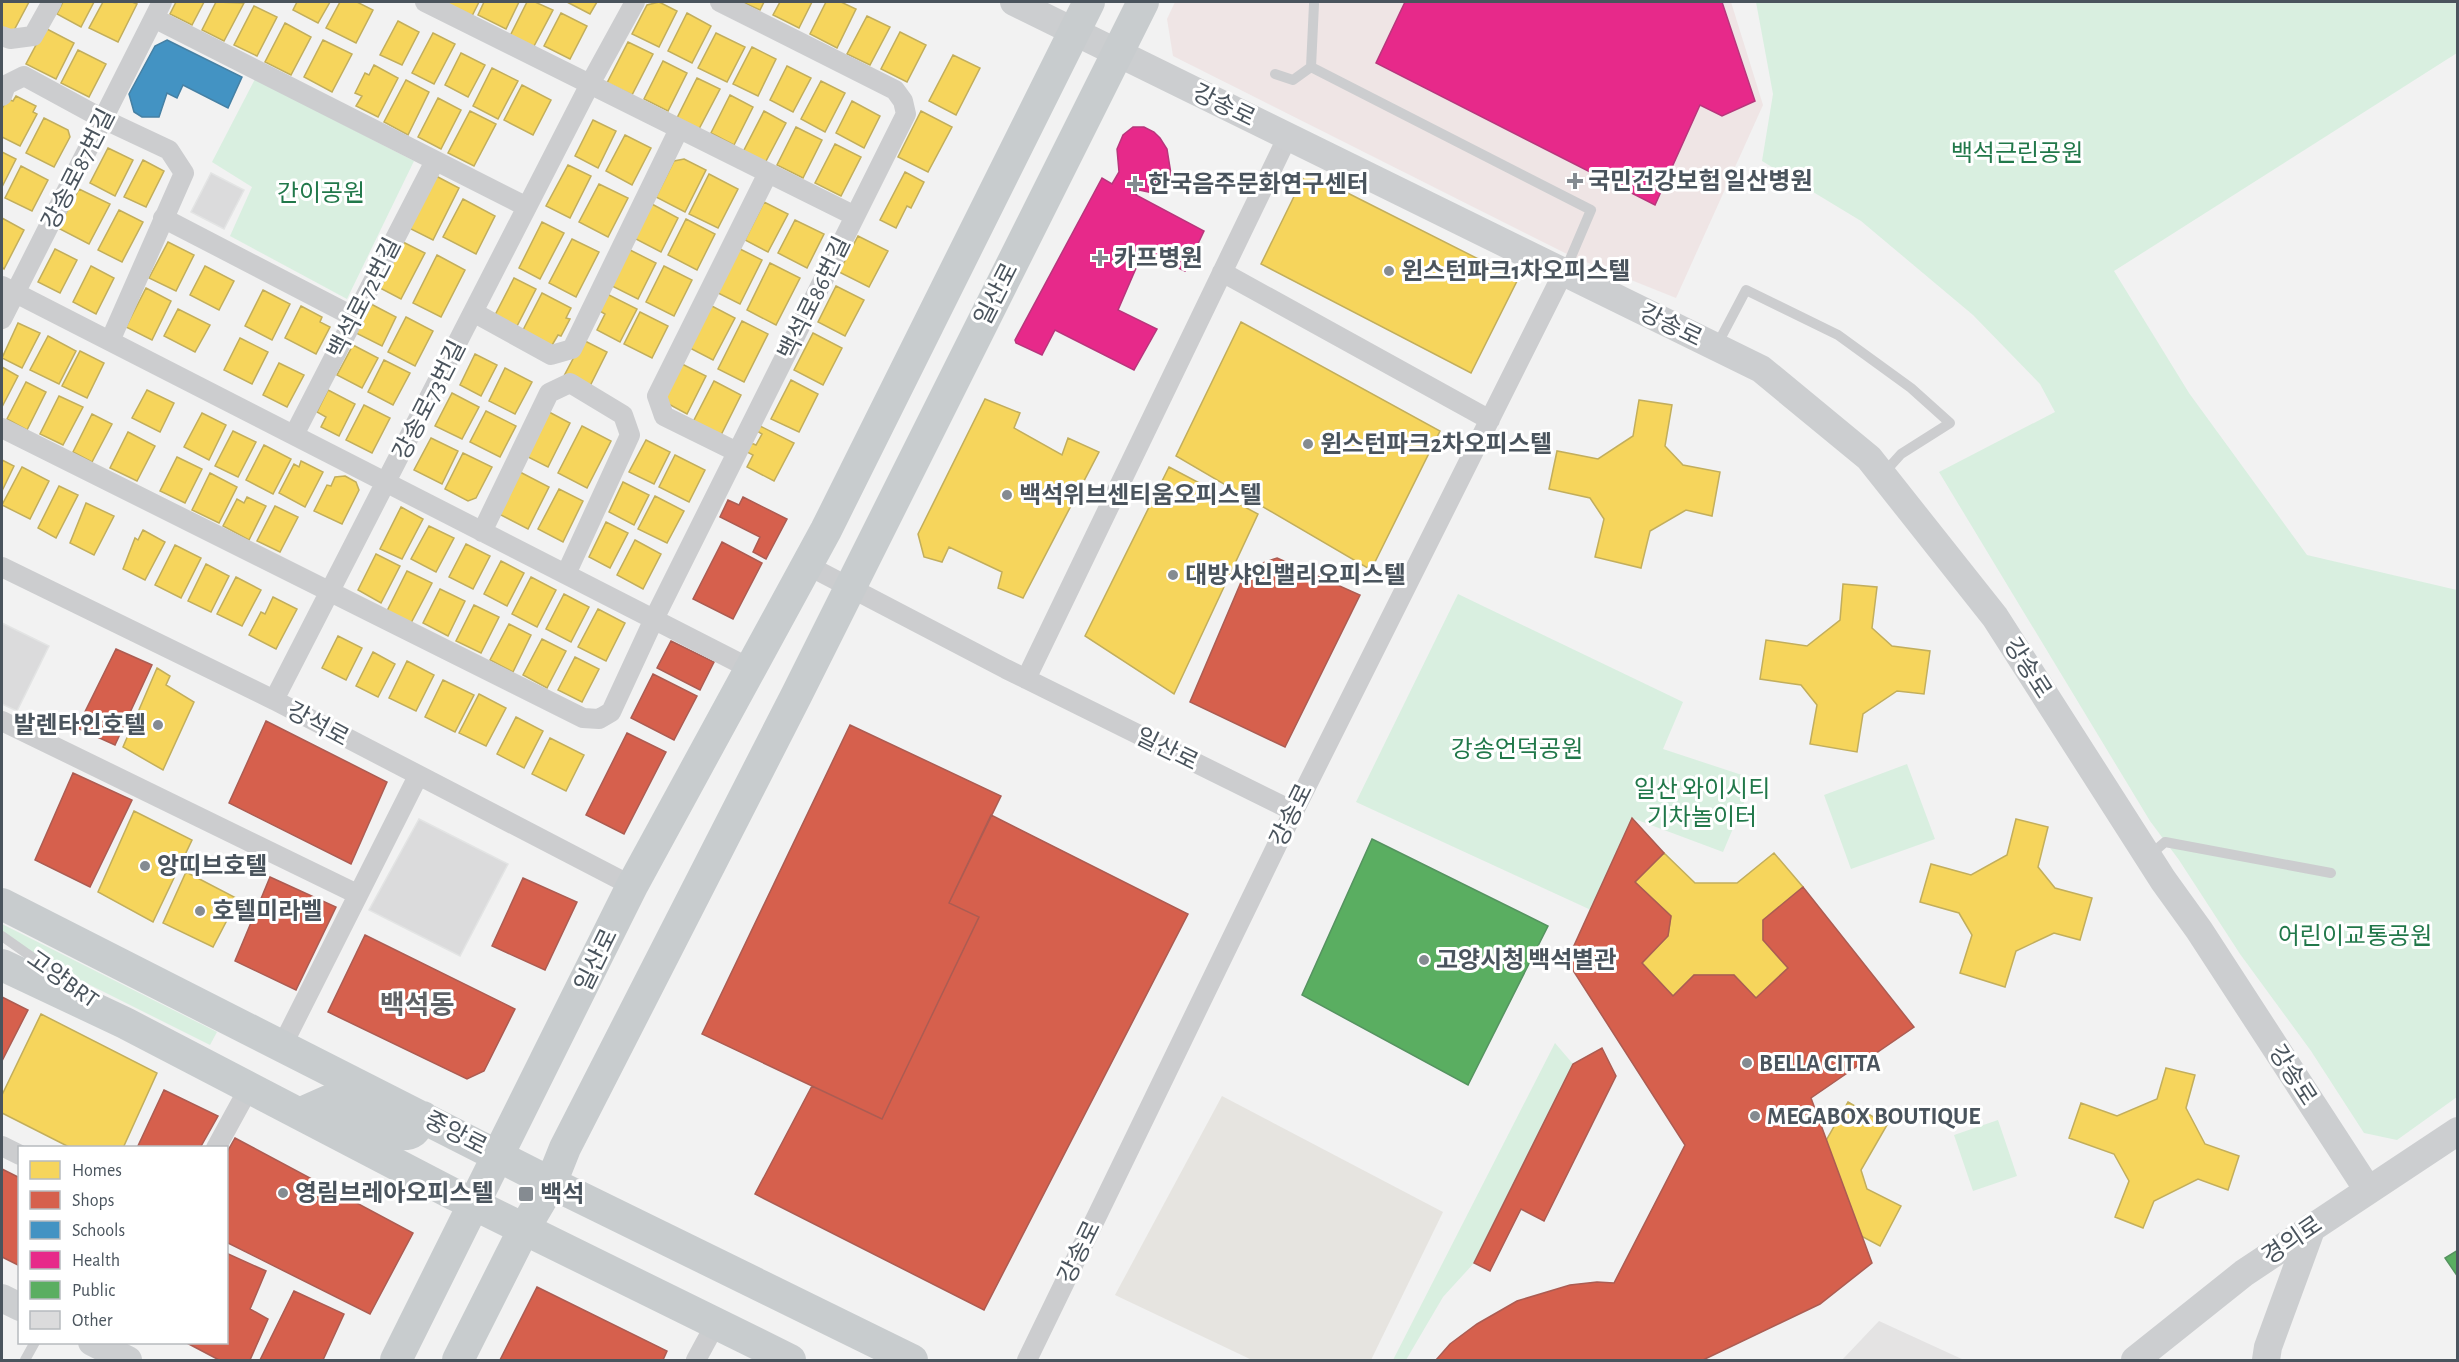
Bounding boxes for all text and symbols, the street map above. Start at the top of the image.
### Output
street label: 강송로 [1189,80,1259,131]
street label: 강송로87번길 [37,105,120,234]
park label: 백석근린공원 [1951,141,2083,166]
place label: 국민건강보험 일산병원 [1588,168,1812,194]
place label: 한국음주문화연구센터 [1148,171,1369,197]
marker: 국민건강보험 일산병원 [1566,172,1584,190]
marker: 한국음주문화연구센터 [1126,175,1144,193]
park label: 간이공원 [277,181,365,206]
street label: 백석로86번길 [774,233,855,363]
street label: 백석로72번길 [323,234,405,362]
place label: 카프병원 [1114,245,1202,271]
marker: 카프병원 [1091,249,1109,267]
place label: 윈스턴파크1차오피스텔 [1401,258,1630,284]
street label: 일산로 [970,259,1023,329]
marker: 윈스턴파크1차오피스텔 [1382,264,1396,278]
street label: 강송로 [1636,300,1706,351]
street label: 강송로73번길 [389,337,470,464]
place label: 윈스턴파크2차오피스텔 [1320,431,1552,457]
marker: 윈스턴파크2차오피스텔 [1301,437,1315,451]
place label: 백석위브센티움오피스텔 [1019,482,1262,508]
marker: 백석위브센티움오피스텔 [1000,488,1014,502]
place label: 대방샤인밸리오피스텔 [1185,562,1406,588]
marker: 대방샤인밸리오피스텔 [1166,568,1180,582]
street label: 강송로 [1999,634,2056,703]
street label: 강석로 [283,698,353,751]
place label: 발렌타인호텔 [14,712,146,738]
marker: 발렌타인호텔 [151,718,165,732]
street label: 일산로 [1132,724,1202,775]
park label: 강송언덕공원 [1451,737,1583,762]
park label: 일산 와이시티 기차놀이터 [1634,777,1770,830]
street label: 강송로 [1266,780,1317,850]
place label: 앙띠브호텔 [157,853,267,879]
marker: 앙띠브호텔 [138,859,152,873]
place label: 호텔미라벨 [212,898,322,924]
marker: 호텔미라벨 [193,904,207,918]
park label: 어린이교통공원 [2278,924,2432,949]
street label: 일산로 [571,925,622,995]
street label: 고양BRT [22,946,103,1013]
place label: 고양시청 백석별관 [1436,947,1616,973]
marker: 고양시청 백석별관 [1417,953,1431,967]
district label: 백석동 [380,991,454,1019]
street label: 강송로 [2264,1041,2321,1110]
place label: BELLA CITTA [1759,1052,1881,1076]
marker: BELLA CITTA [1740,1056,1754,1070]
place label: MEGABOX BOUTIQUE [1767,1105,1981,1129]
street label: 중앙로 [421,1106,491,1160]
marker: MEGABOX BOUTIQUE [1748,1109,1762,1123]
legend [18,1146,228,1344]
text: Homes [72,1162,122,1180]
place label: 영림브레아오피스텔 [295,1180,494,1206]
place label: 백석 [540,1181,584,1207]
marker: 백석 [517,1185,535,1203]
marker: 영림브레아오피스텔 [276,1186,290,1200]
text: Shops [72,1192,114,1210]
street label: 경의로 [2258,1212,2327,1269]
street label: 강송로 [1054,1217,1105,1287]
text: Schools [72,1222,125,1240]
text: Health [72,1252,120,1270]
text: Public [72,1282,115,1300]
text: Other [72,1312,113,1330]

